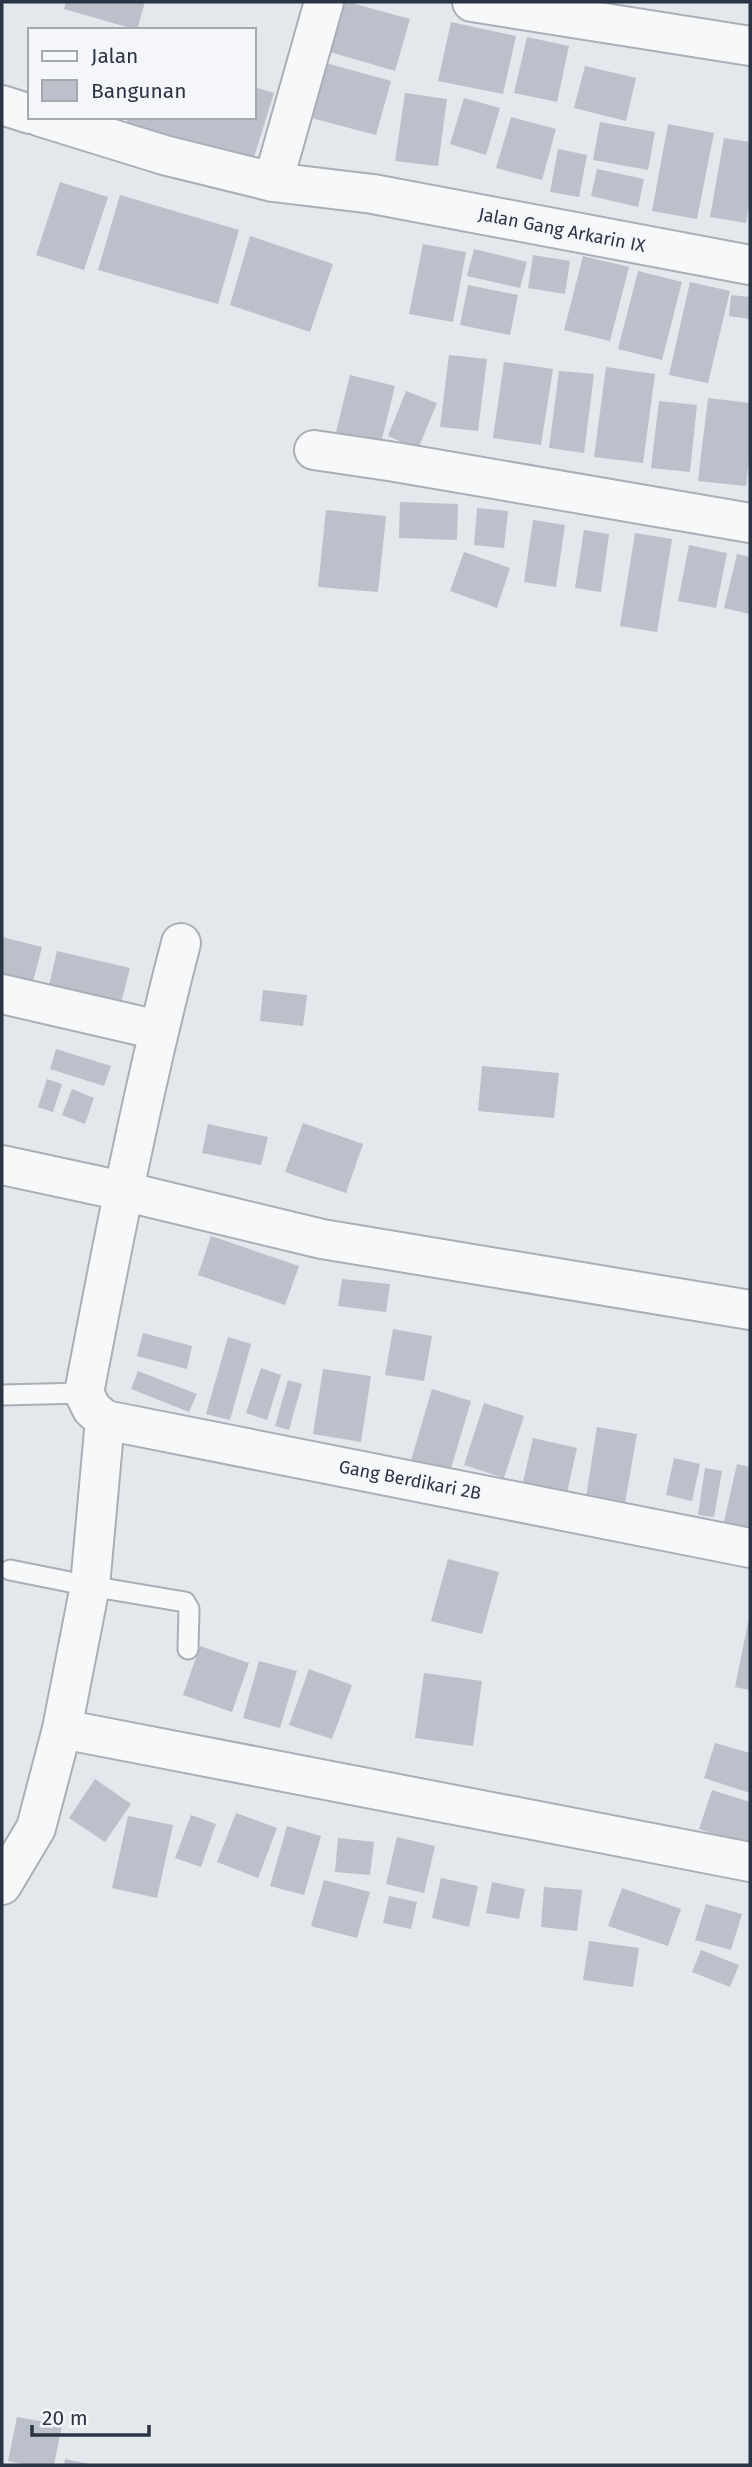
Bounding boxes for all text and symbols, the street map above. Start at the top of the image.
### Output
legend [28,28,256,119]
text: Jalan [91,43,138,69]
text: Bangunan [91,78,186,104]
street label: Jalan Gang Arkarin IX [477,203,648,257]
street label: Gang Berdikari 2B [337,1455,483,1505]
scale bar [32,2394,149,2438]
text: 20 m [42,2405,88,2431]

